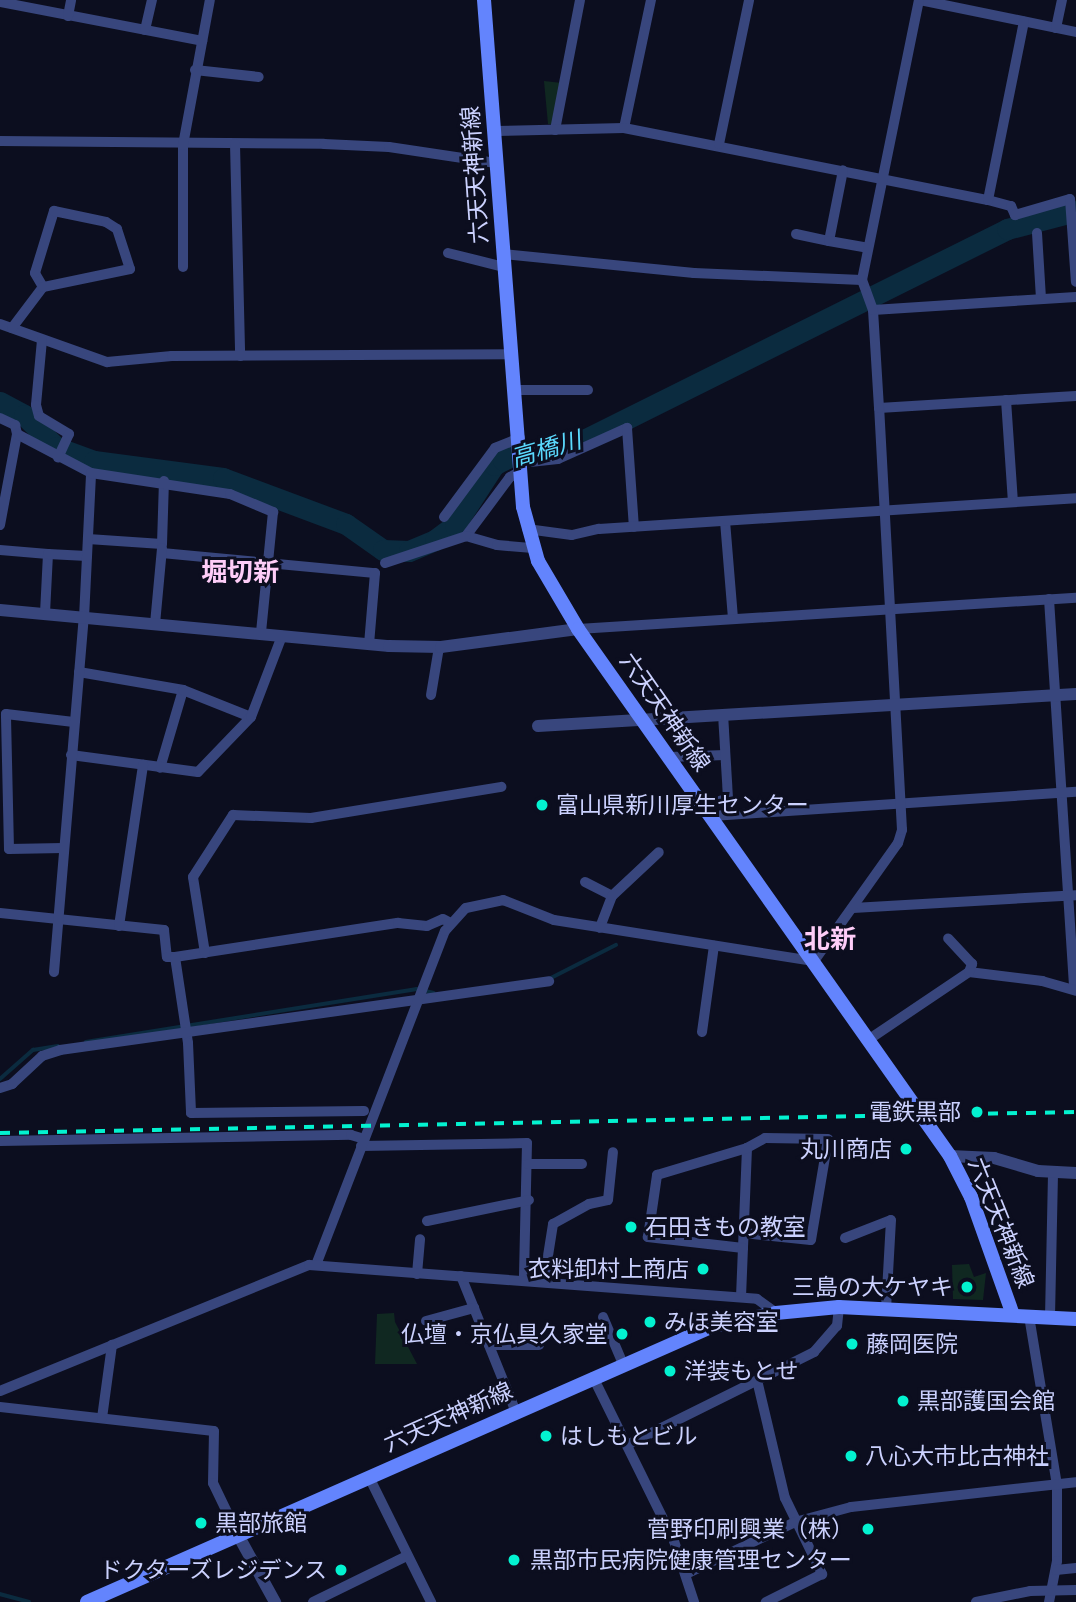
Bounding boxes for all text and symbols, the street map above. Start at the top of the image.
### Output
street label: 六天天神新線 [456,105,494,245]
water label: 高橋川 [507,425,585,473]
district label: 堀切新 [201,556,279,588]
street label: 六天天神新線 [614,648,716,776]
place label: 富山県新川厚生センター [556,791,809,819]
marker: 富山県新川厚生センター [534,797,550,813]
district label: 北新 [804,923,856,955]
place label: 電鉄黒部 [869,1098,961,1126]
marker: 電鉄黒部 [967,1102,987,1122]
place label: 丸川商店 [800,1135,892,1163]
marker: 丸川商店 [898,1141,914,1157]
street label: 六天天神新線 [962,1154,1040,1292]
place label: 石田きもの教室 [645,1213,806,1241]
marker: 石田きもの教室 [623,1219,639,1235]
place label: 衣料卸村上商店 [528,1255,689,1283]
marker: 衣料卸村上商店 [695,1261,711,1277]
place label: 三島の大ケヤキ [792,1273,953,1301]
marker: 三島の大ケヤキ [959,1279,975,1295]
place label: みほ美容室 [664,1308,779,1336]
marker: みほ美容室 [642,1314,658,1330]
place label: 仏壇・京仏具久家堂 [401,1320,608,1348]
marker: 仏壇・京仏具久家堂 [614,1326,630,1342]
place label: 藤岡医院 [866,1330,958,1358]
marker: 藤岡医院 [844,1336,860,1352]
place label: 洋装もとせ [684,1357,799,1385]
marker: 洋装もとせ [662,1363,678,1379]
street label: 六天天神新線 [379,1376,517,1458]
place label: 黒部護国会館 [917,1387,1055,1415]
marker: 黒部護国会館 [895,1393,911,1409]
place label: はしもとビル [560,1422,698,1450]
marker: はしもとビル [538,1428,554,1444]
place label: 八心大市比古神社 [865,1442,1049,1470]
marker: 八心大市比古神社 [843,1448,859,1464]
place label: 黒部旅館 [215,1509,307,1537]
marker: 黒部旅館 [193,1515,209,1531]
place label: 菅野印刷興業（株） [647,1515,854,1543]
marker: 菅野印刷興業（株） [860,1521,876,1537]
place label: 黒部市民病院健康管理センター [530,1546,852,1574]
marker: 黒部市民病院健康管理センター [504,1550,524,1570]
place label: ドクターズレジデンス [97,1556,327,1584]
marker: ドクターズレジデンス [333,1562,349,1578]

